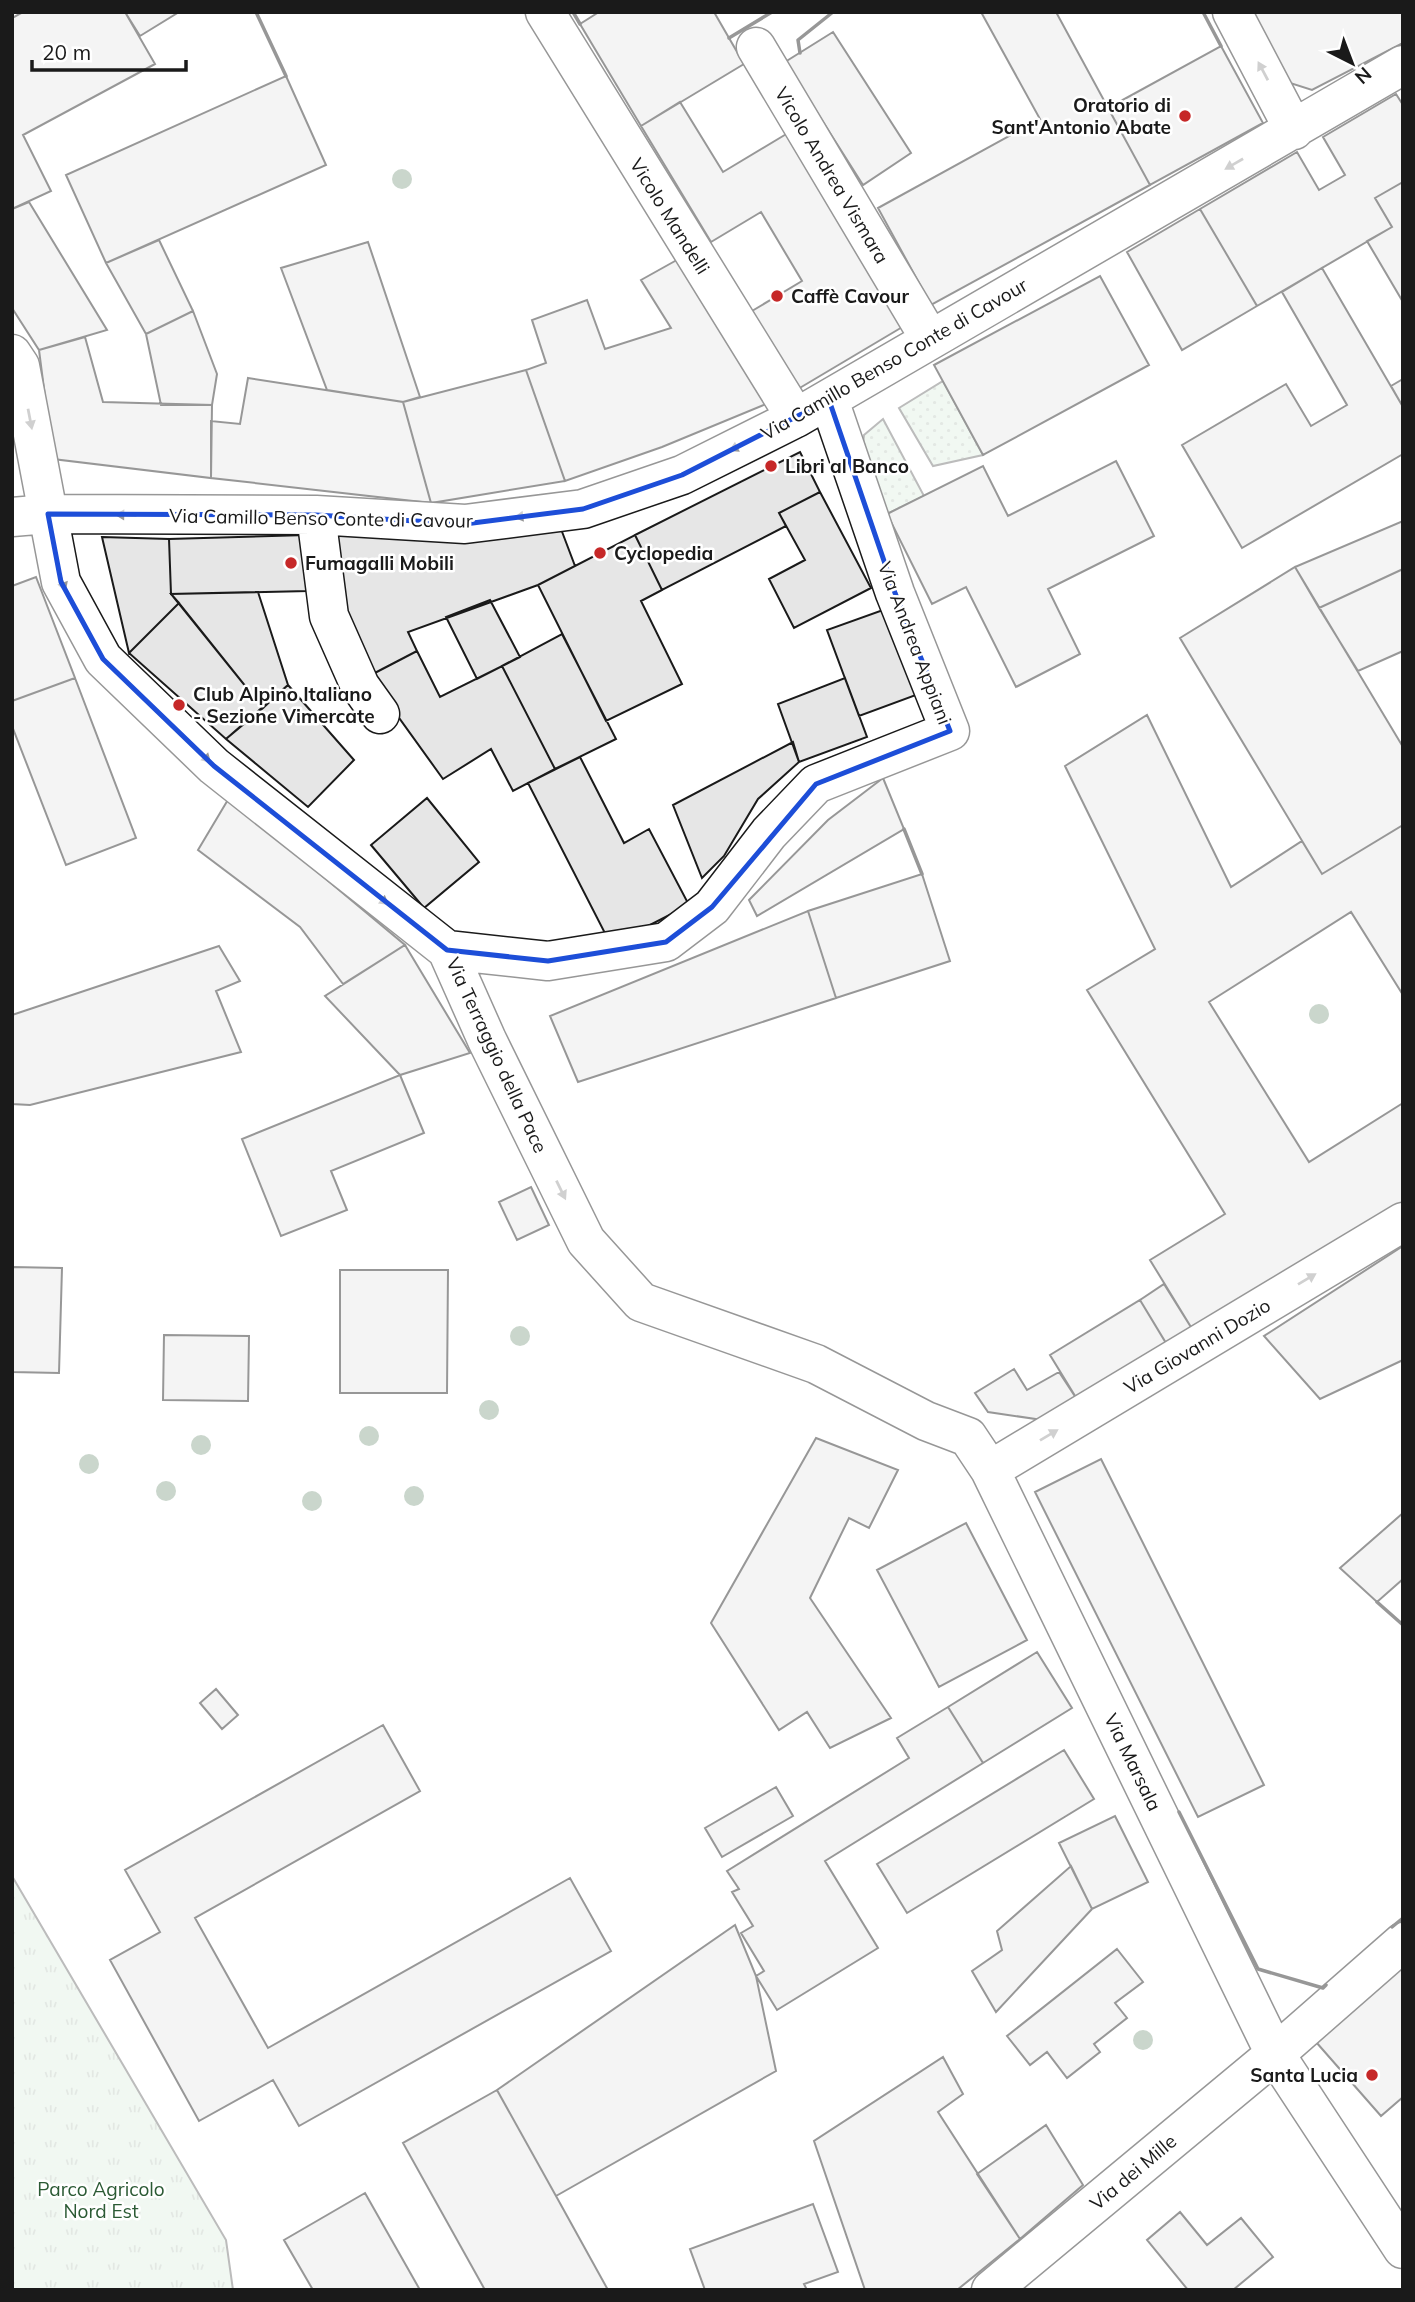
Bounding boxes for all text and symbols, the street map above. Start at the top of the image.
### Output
scale bar [32,28,186,72]
north arrow [1317,28,1387,98]
text: 20 m [42,39,91,65]
one-way arrow [1257,61,1269,81]
text: N [1350,62,1377,89]
street label: Vicolo Andrea Vismara [770,82,894,268]
place label: Oratorio di Sant'Antonio Abate [991,93,1171,139]
marker: Oratorio di Sant'Antonio Abate [1177,108,1193,124]
street label: Vicolo Mandelli [625,154,715,278]
one-way arrow [1225,158,1244,170]
street label: Via Camillo Benso Conte di Cavour [757,273,1032,445]
place label: Caffè Cavour [791,284,909,308]
marker: Caffè Cavour [769,288,785,304]
one-way arrow [25,408,36,430]
one-way arrow [729,441,749,452]
place label: Libri al Banco [785,454,909,478]
marker: Libri al Banco [763,458,779,474]
street label: Via Camillo Benso Conte di Cavour [169,503,473,533]
one-way arrow [115,509,137,521]
one-way arrow [513,511,535,522]
place label: Cyclopedia [614,541,713,565]
marker: Cyclopedia [592,545,608,561]
place label: Fumagalli Mobili [305,551,454,575]
marker: Fumagalli Mobili [283,555,299,571]
street label: Via Andrea Appiani [873,558,957,728]
one-way arrow [58,570,68,591]
place label: Club Alpino Italiano - Sezione Vimercate [193,682,375,728]
marker: Club Alpino Italiano - Sezione Vimercate [171,697,187,713]
one-way arrow [194,747,211,763]
one-way arrow [371,891,389,906]
street label: Via Terraggio della Pace [441,953,553,1157]
one-way arrow [555,1180,566,1200]
one-way arrow [1297,1273,1316,1286]
street label: Via Giovanni Dozio [1119,1293,1275,1399]
one-way arrow [1039,1428,1058,1441]
street label: Via Marsala [1099,1709,1167,1815]
place label: Santa Lucia [1250,2063,1358,2087]
marker: Santa Lucia [1364,2067,1380,2083]
street label: Via dei Mille [1085,2129,1181,2215]
park label: Parco Agricolo Nord Est [37,2177,165,2223]

